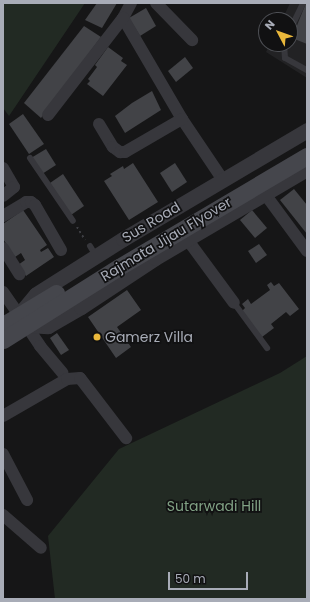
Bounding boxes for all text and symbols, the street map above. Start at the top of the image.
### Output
north arrow [258,12,298,52]
text: N [261,16,278,33]
street label: Rajmata Jijau Flyover [98,193,234,285]
street label: Sus Road [119,198,183,246]
place label: Gamerz Villa [105,329,193,345]
marker: Gamerz Villa [92,332,102,342]
park label: Sutarwadi Hill [167,498,261,514]
scale bar [170,564,250,590]
text: 50 m [175,570,206,587]

